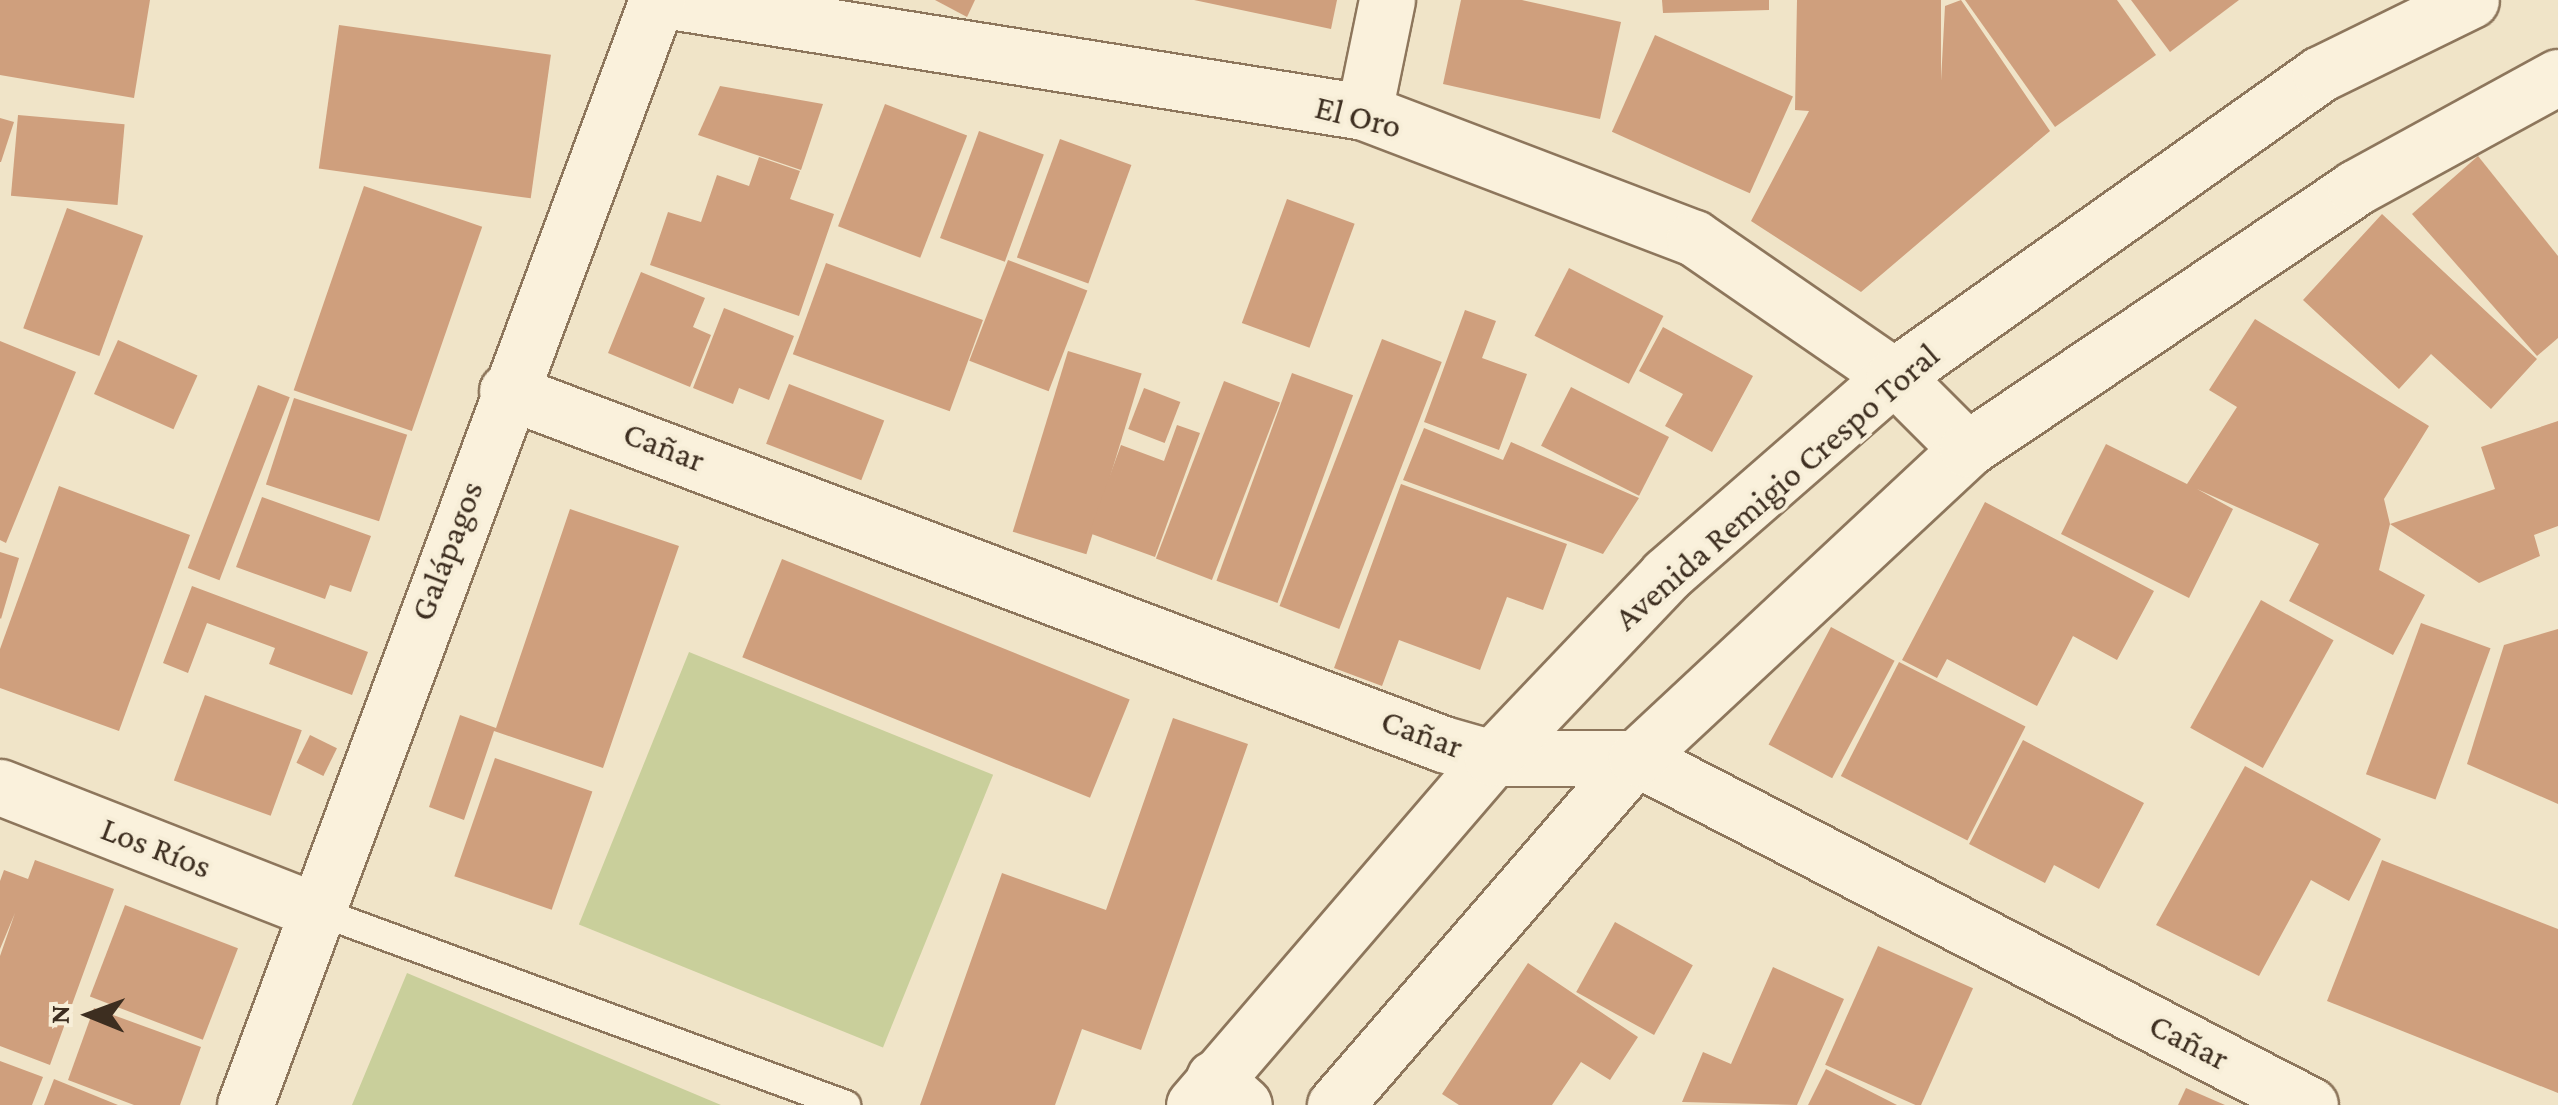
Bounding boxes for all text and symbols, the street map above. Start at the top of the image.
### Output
street label: El Oro [1311,86,1405,148]
street label: Avenida Remigio Crespo Toral [1606,334,1948,640]
street label: Cañar [617,412,711,482]
street label: Galápagos [401,475,493,627]
street label: Cañar [1375,700,1469,768]
street label: Los Ríos [95,808,217,888]
north arrow [40,965,140,1065]
street label: Cañar [2142,1004,2236,1080]
text: N [44,1005,75,1024]

